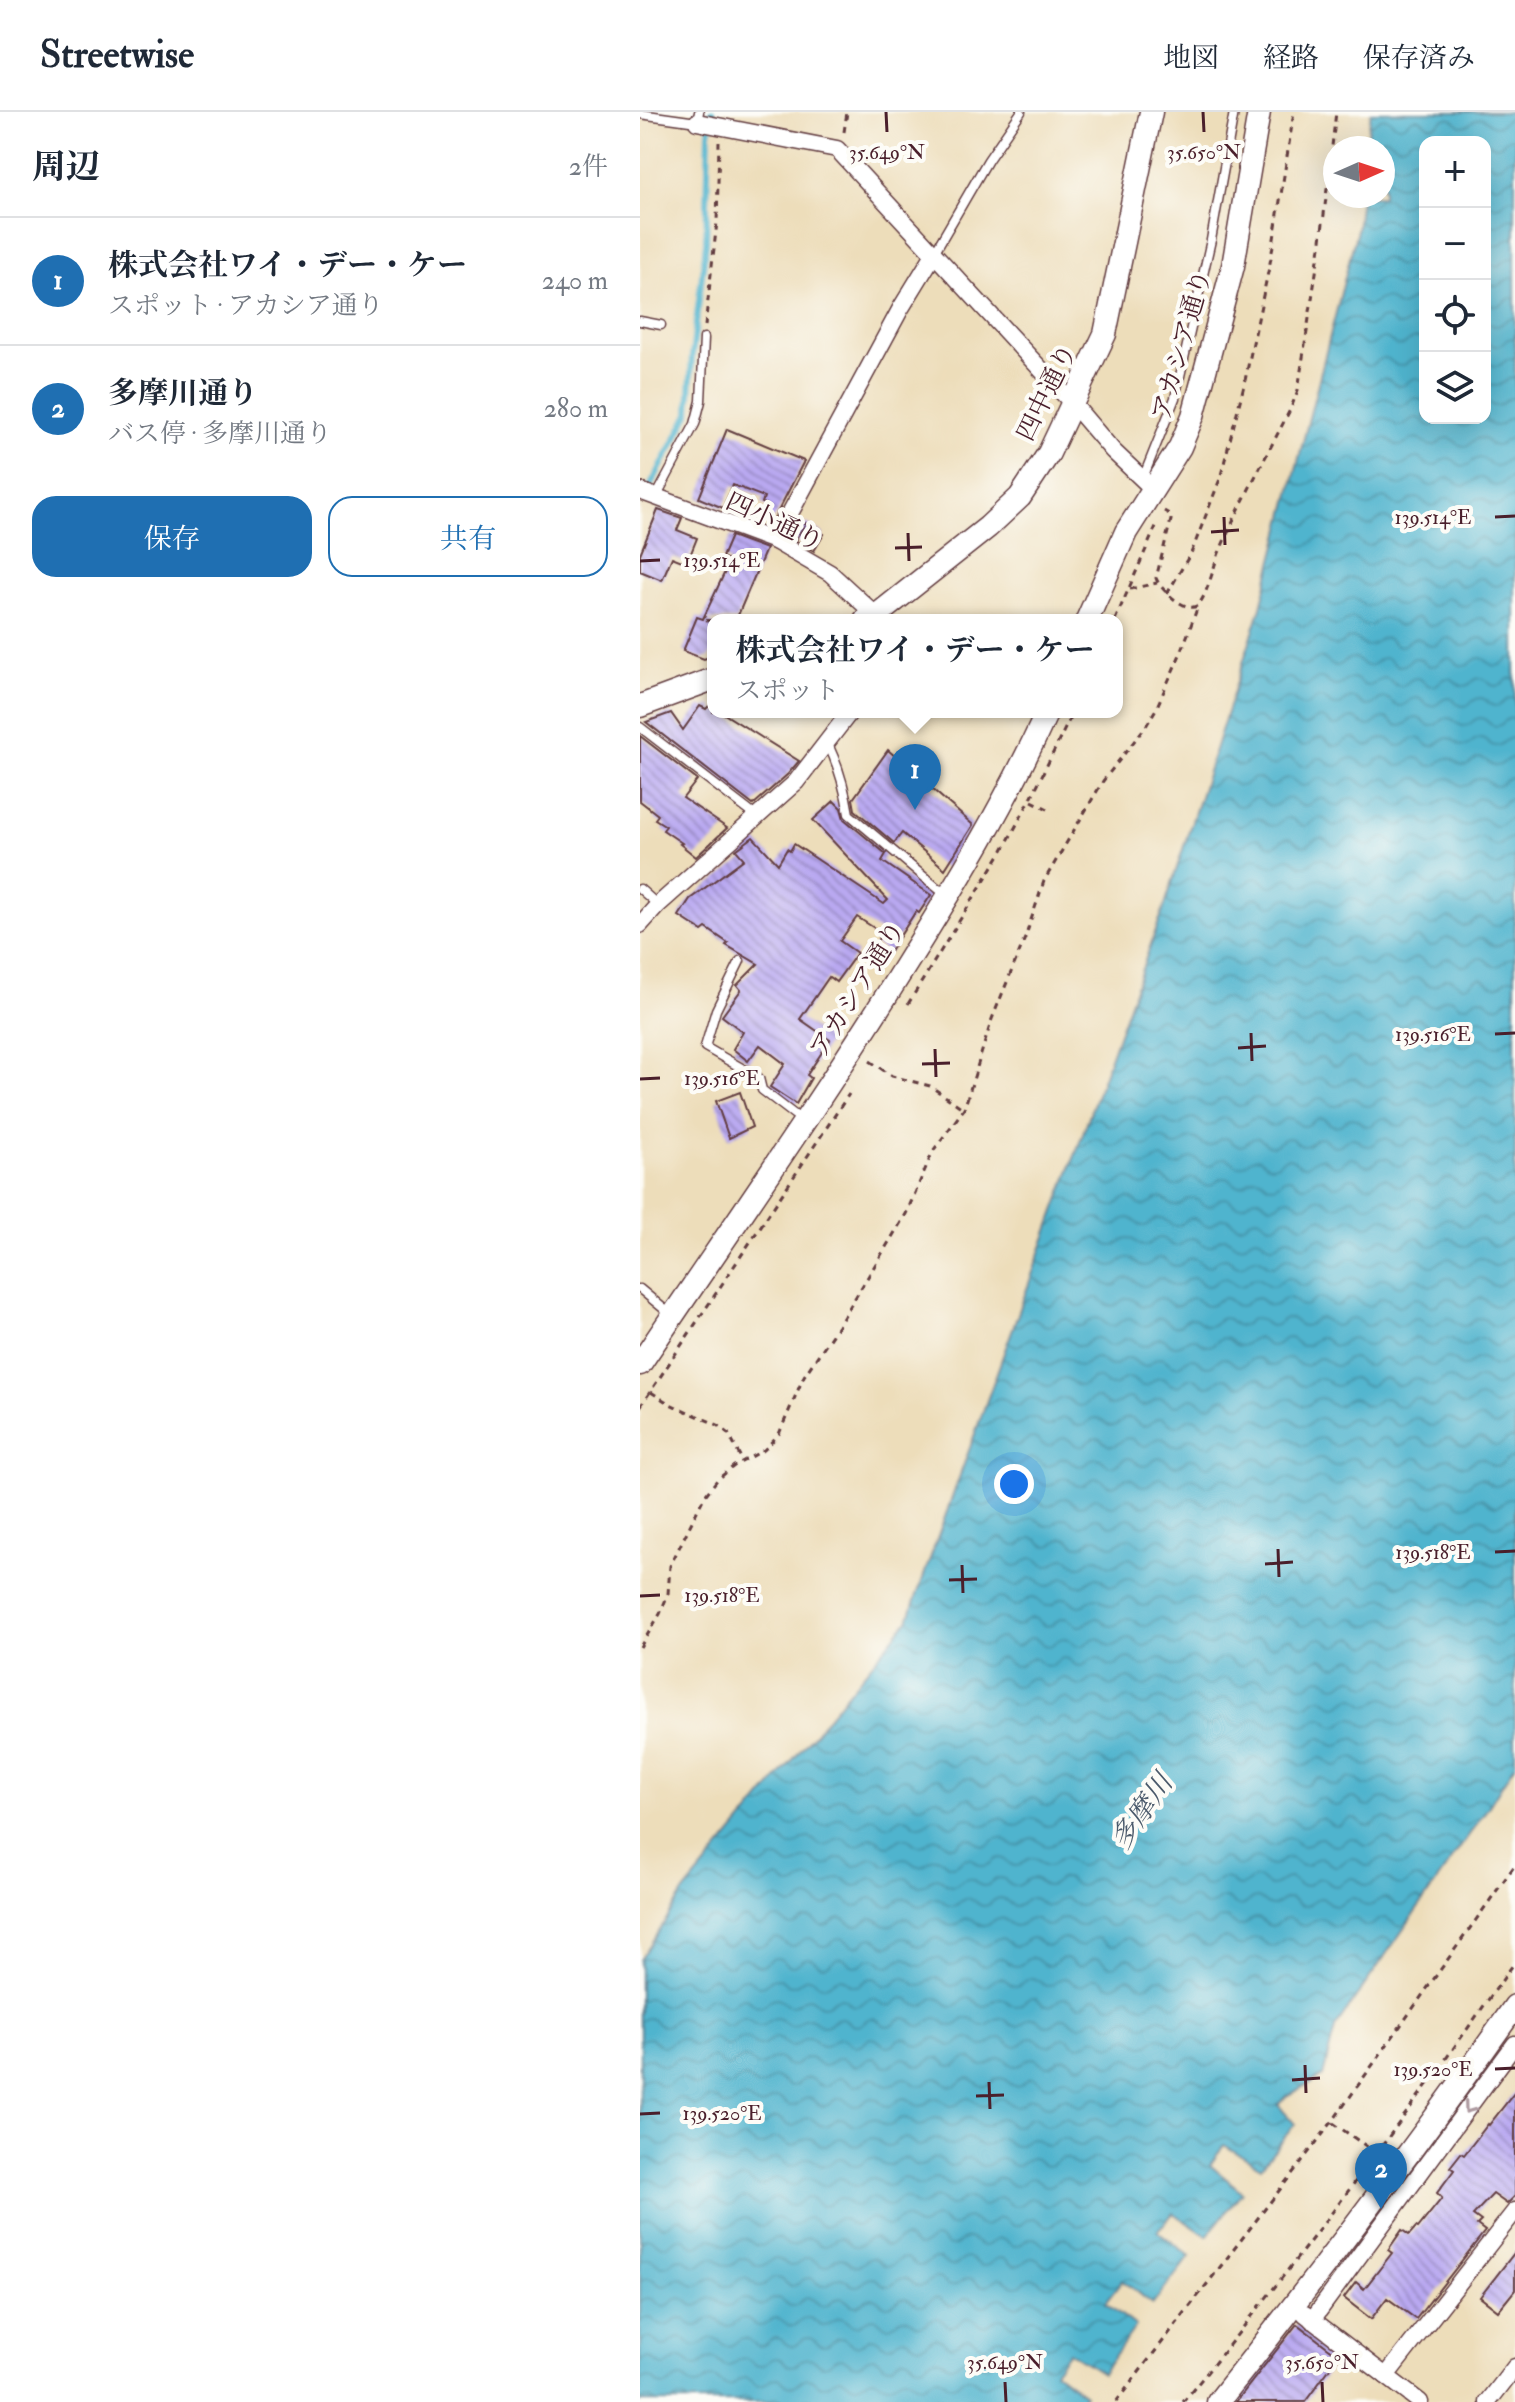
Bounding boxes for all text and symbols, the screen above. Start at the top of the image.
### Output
text: Streetwise [40,31,194,79]
text: 地図 [1163,41,1219,76]
text: 経路 [1263,41,1319,76]
text: 保存済み [1363,41,1475,76]
north arrow [1323,136,1395,208]
map controls [1419,136,1491,424]
button: + [1419,136,1491,208]
text: 35.649°N [849,140,925,165]
text: 35.650°N [1167,140,1241,165]
text: 周辺 [32,146,100,189]
text: 2件 [569,151,608,183]
button: − [1419,208,1491,280]
text: 株式会社ワイ・デー・ケー [108,247,467,284]
text: 1 [53,265,63,297]
text: 240 m [542,265,608,297]
street label: アカシア通り [1145,266,1219,425]
button: locate [1419,280,1491,352]
text: スポット · アカシア通り [108,290,384,322]
street label: 四中通り [1010,339,1084,446]
button: layers [1419,352,1491,424]
text: 多摩川通り [108,375,258,412]
text: 2 [51,393,65,425]
text: 280 m [544,393,608,425]
text: バス停 · 多摩川通り [108,418,332,450]
street label: 四小通り [721,485,828,558]
button: 保存 [32,496,312,577]
button: 共有 [328,496,608,577]
text: 139.514°E [1395,505,1471,530]
text: 139.514°E [684,548,760,573]
popup [707,614,1123,718]
text: 株式会社ワイ・デー・ケー [735,632,1095,669]
text: スポット [735,675,839,707]
pin: 1 [889,744,941,810]
street label: アカシア通り [803,915,913,1064]
text: 139.516°E [1395,1022,1471,1047]
text: 139.516°E [684,1066,760,1091]
your location [994,1464,1034,1504]
text: 139.518°E [1395,1540,1471,1565]
text: 139.518°E [684,1583,760,1608]
water label: 多摩川 [1104,1765,1182,1856]
text: 139.520°E [1393,2057,1473,2082]
one-way arrow [1464,2099,1479,2113]
text: 139.520°E [682,2101,762,2126]
pin: 2 [1355,2143,1407,2209]
text: 35.649°N [967,2350,1043,2375]
text: 35.650°N [1285,2350,1359,2375]

